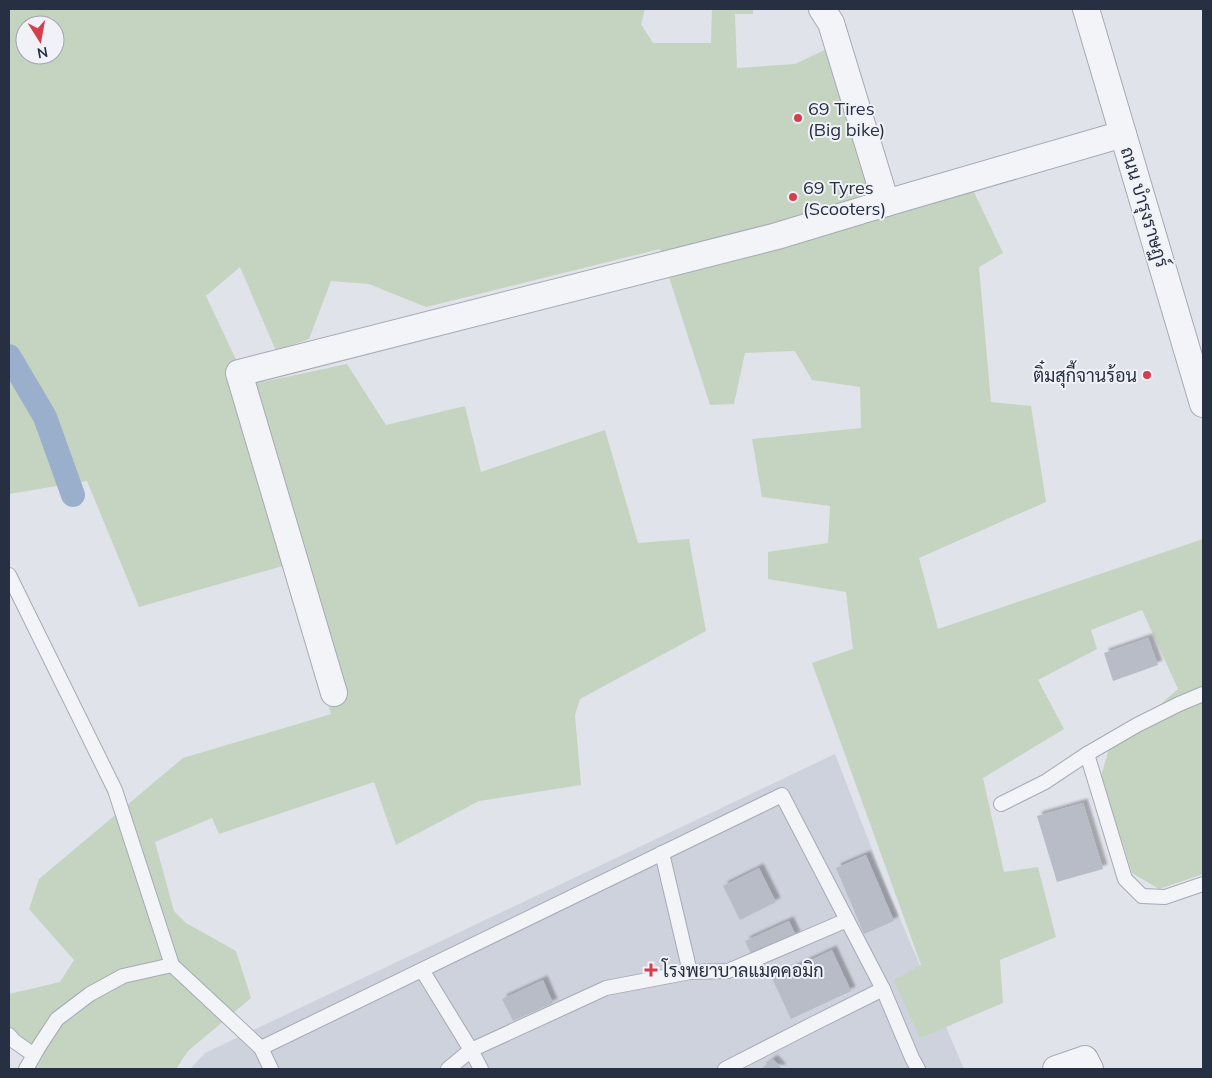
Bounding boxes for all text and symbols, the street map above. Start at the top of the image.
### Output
north arrow [15,15,65,65]
text: N [36,43,49,63]
place label: 69 Tires (Big bike) [808,97,885,141]
marker: 69 Tires (Big bike) [792,112,804,124]
street label: ถนน บำรุงราษฏร์ [1115,144,1175,271]
place label: 69 Tyres (Scooters) [803,176,886,220]
marker: 69 Tyres (Scooters) [787,191,799,203]
place label: ติ๋มสุกี้จานร้อน [1033,360,1137,388]
marker: ติ๋มสุกี้จานร้อน [1141,369,1153,381]
place label: โรงพยาบาลแมคคอมิก [661,958,824,982]
marker: โรงพยาบาลแมคคอมิก [644,963,658,977]

